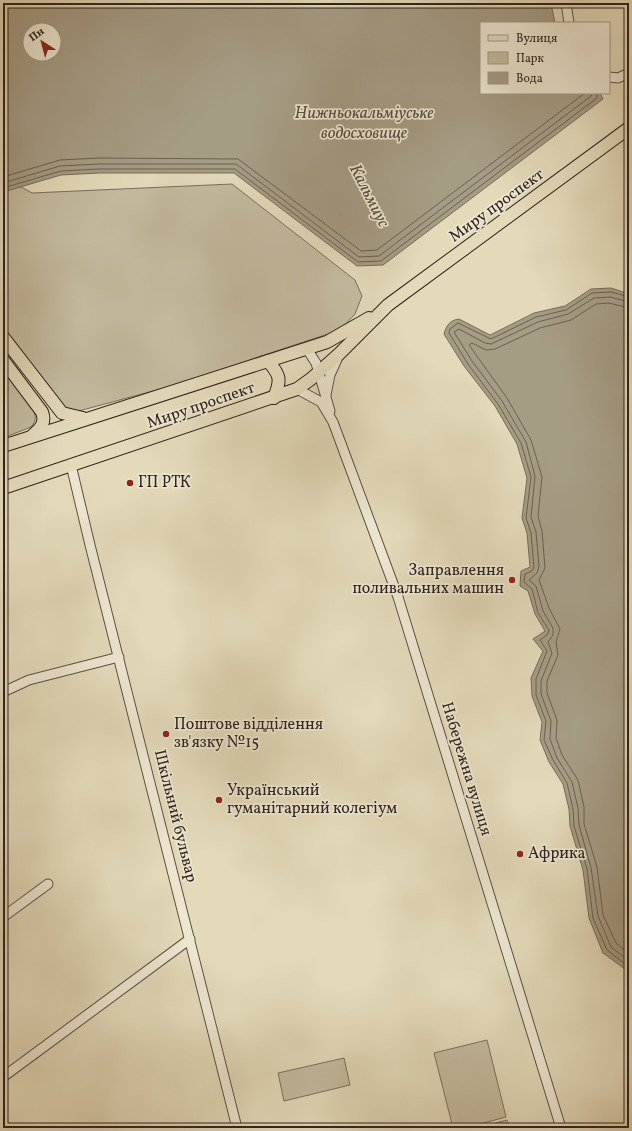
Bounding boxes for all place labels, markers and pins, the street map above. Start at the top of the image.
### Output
place label: ГП РТК [138,472,191,494]
marker: ГП РТК [125,478,135,488]
place label: Заправлення поливальних машин [352,560,504,600]
marker: Заправлення поливальних машин [507,575,517,585]
place label: Поштове відділення зв'язку №15 [174,714,323,754]
marker: Поштове відділення зв'язку №15 [161,729,171,739]
place label: Український гуманітарний колегіум [227,780,397,820]
marker: Український гуманітарний колегіум [214,795,224,805]
place label: Африка [528,843,586,865]
marker: Африка [515,849,525,859]

